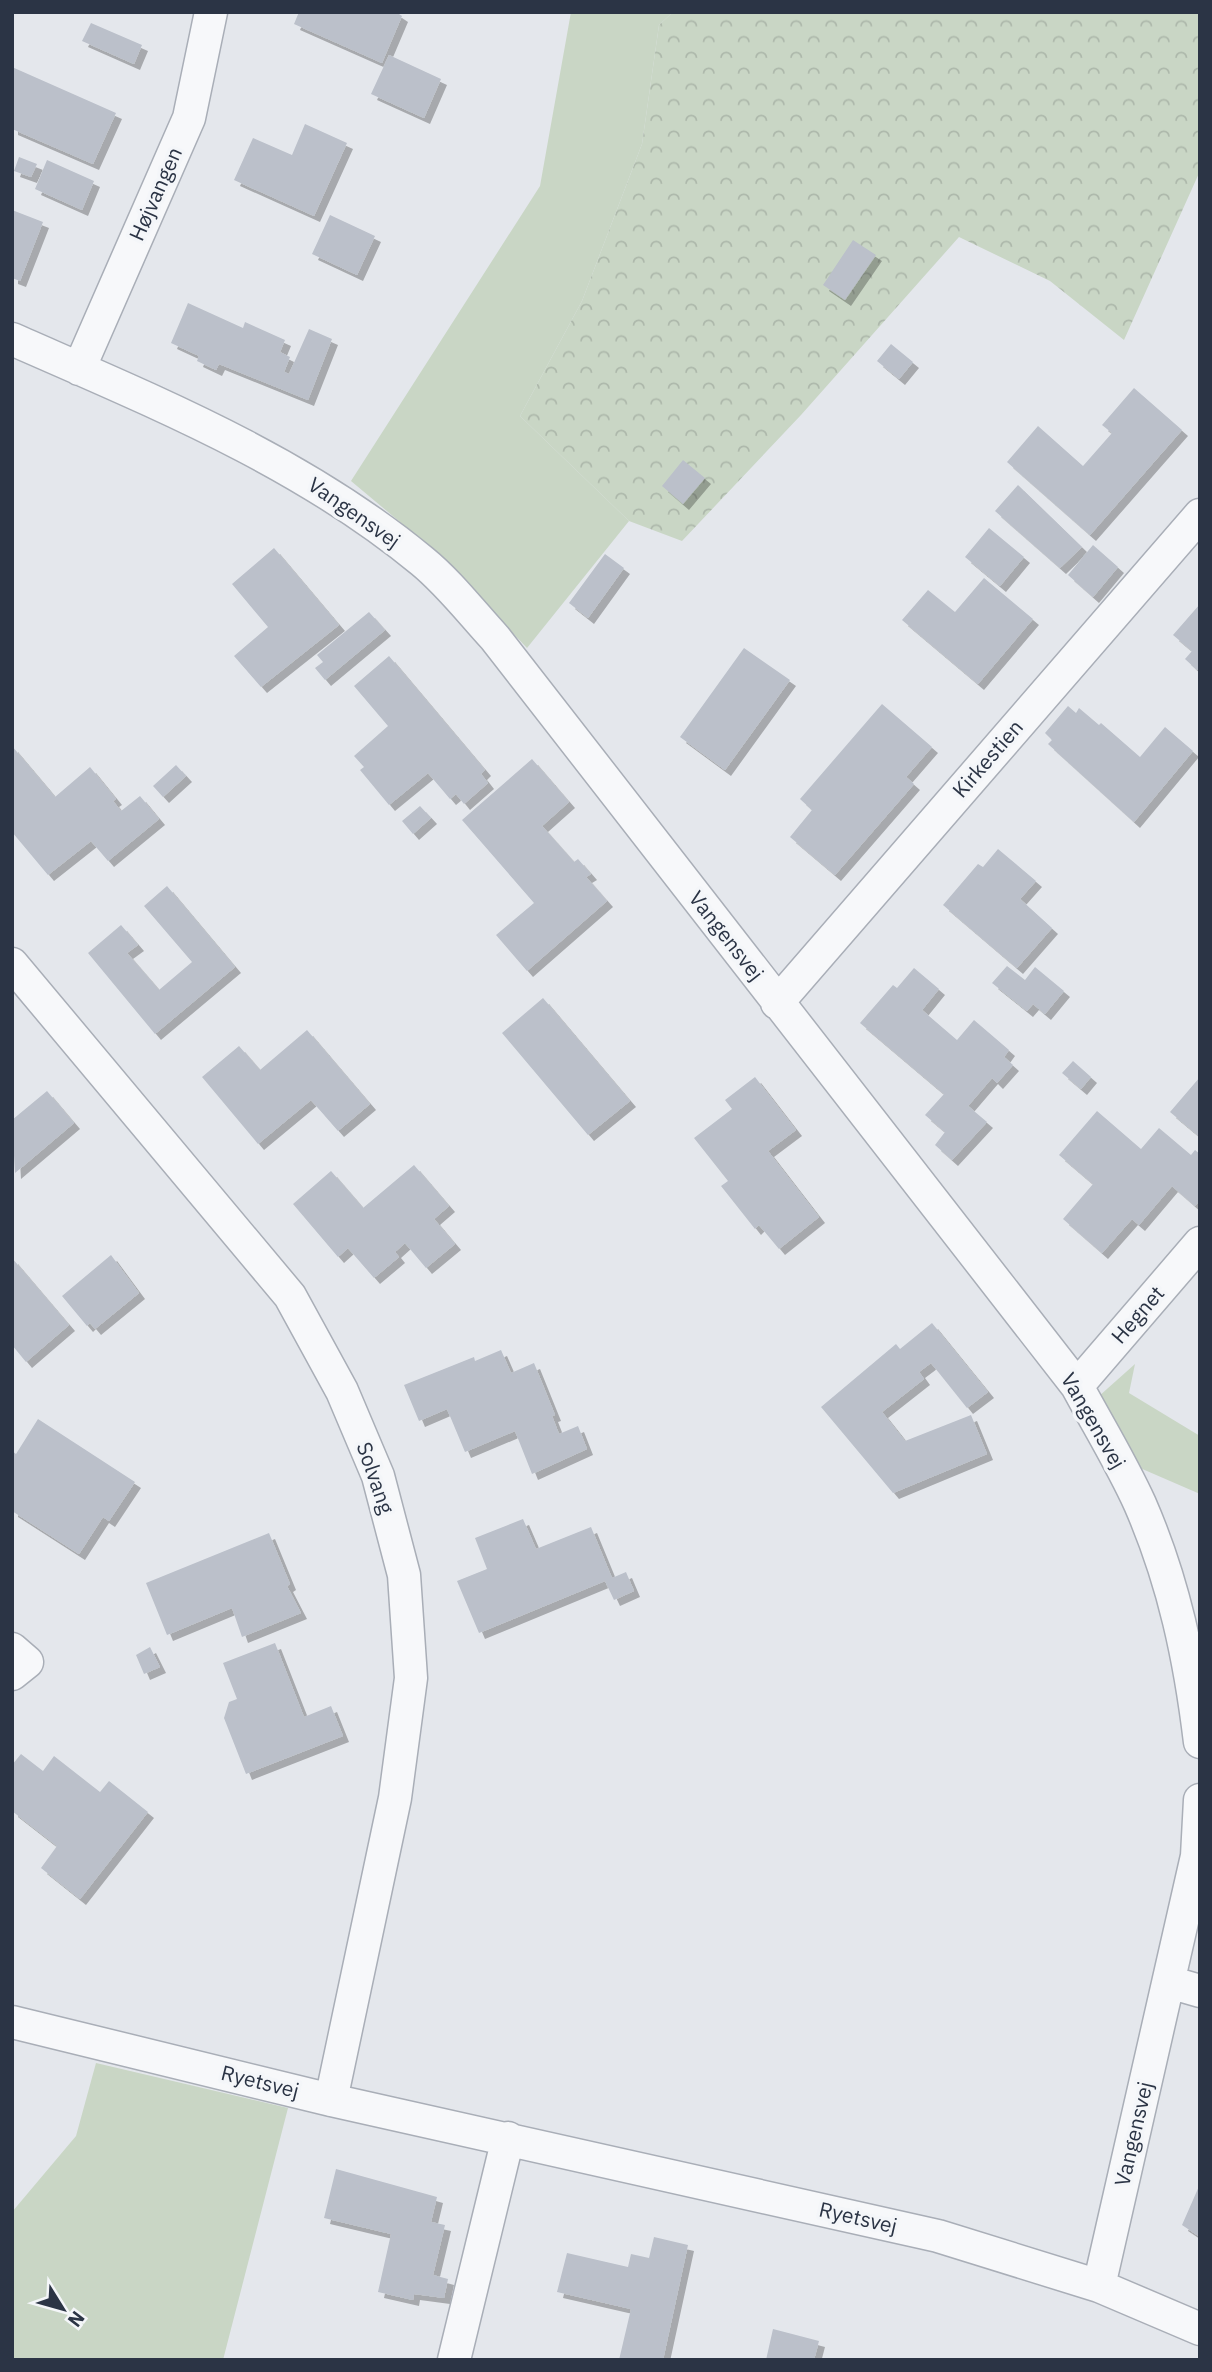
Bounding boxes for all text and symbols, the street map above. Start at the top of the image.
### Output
street label: Højvangen [122,142,188,245]
street label: Vangensvej [303,470,406,554]
street label: Kirkestien [946,713,1029,803]
street label: Vangensvej [683,885,771,986]
street label: Hegnet [1104,1279,1170,1349]
street label: Vangensvej [1055,1367,1133,1474]
street label: Solvang [351,1438,401,1517]
street label: Ryetsvej [218,2058,302,2104]
street label: Vangensvej [1107,2079,1159,2189]
street label: Ryetsvej [816,2194,900,2240]
north arrow [28,2274,98,2344]
text: N [63,2307,90,2332]

